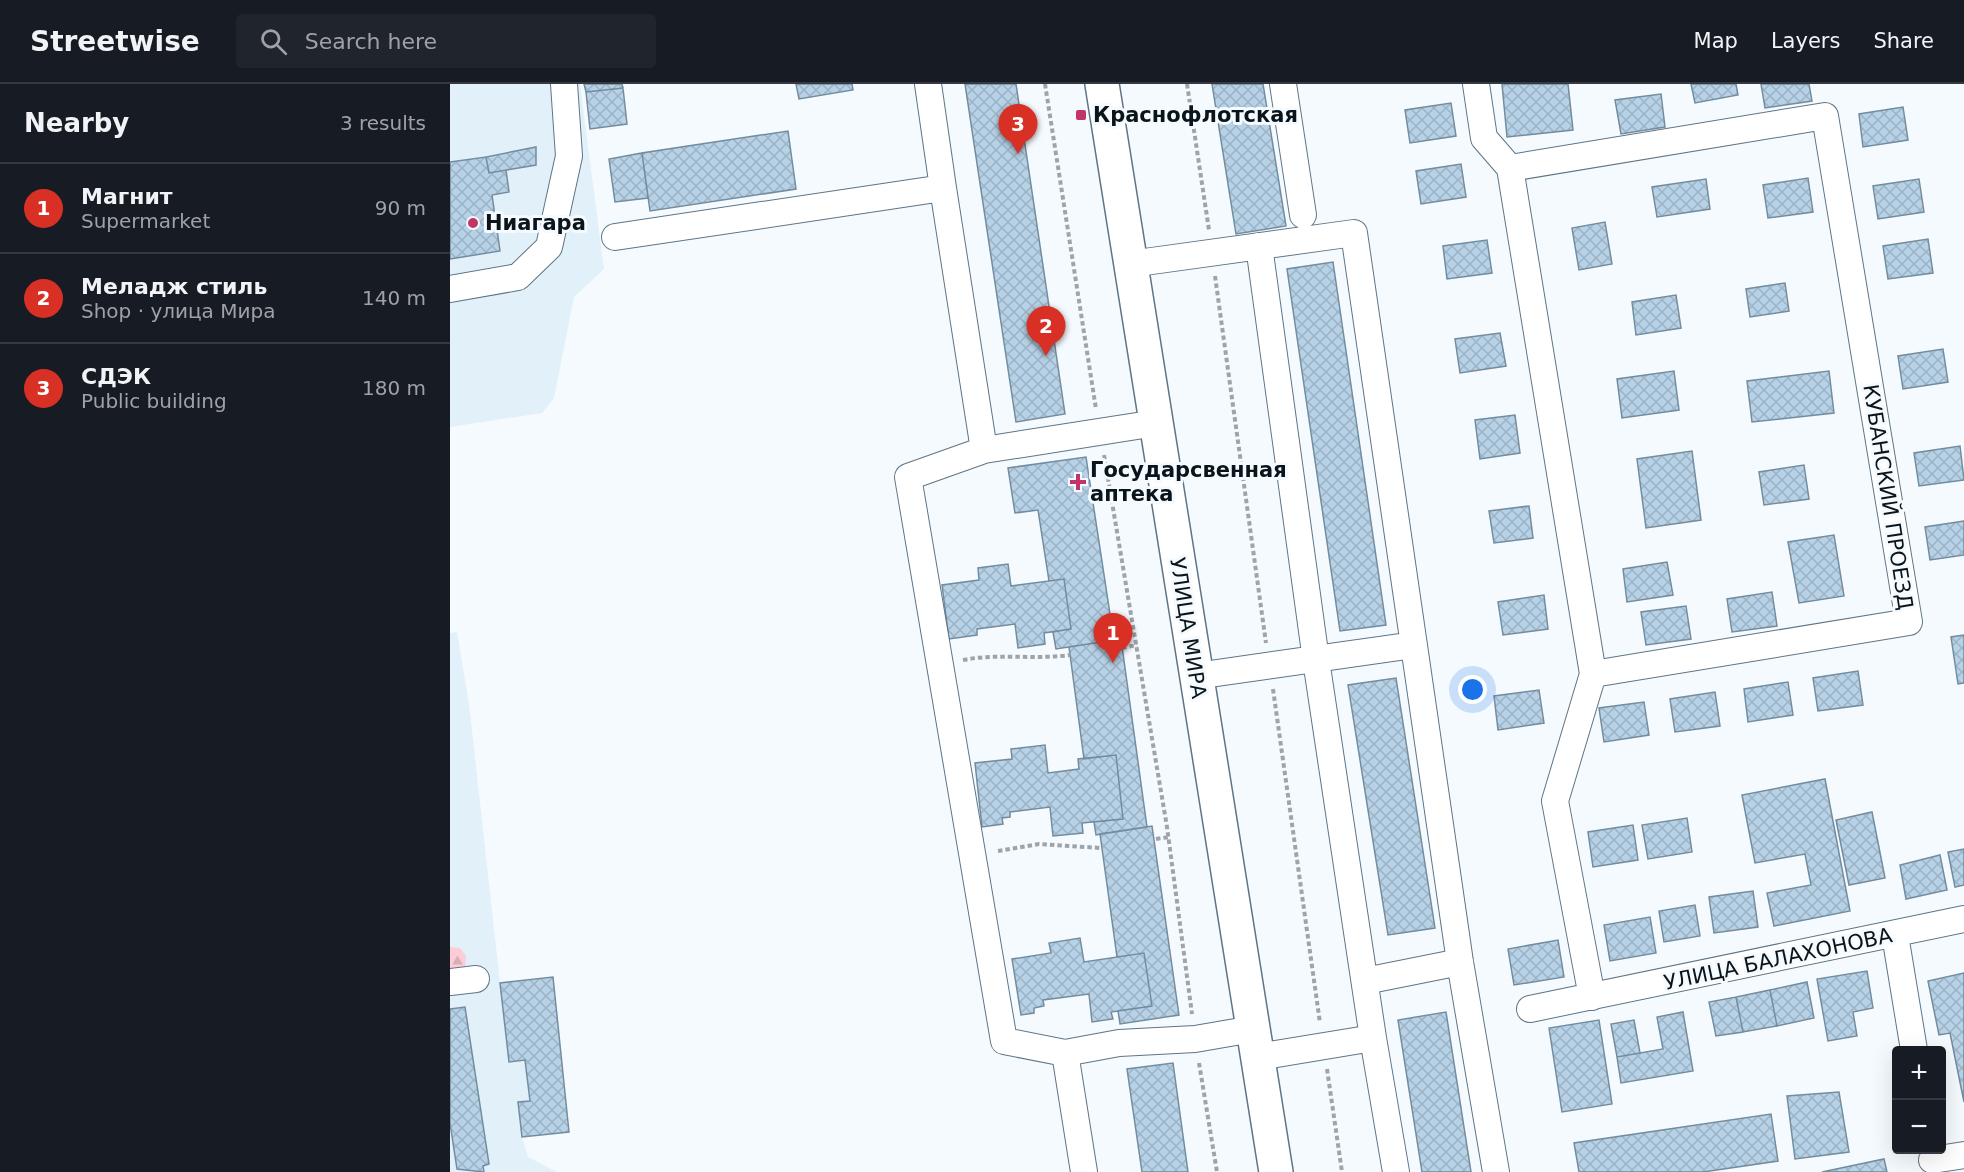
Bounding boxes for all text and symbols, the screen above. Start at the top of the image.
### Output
search box [236,14,656,68]
text: Streetwise [30,25,200,58]
icon: search [257,25,290,58]
text: Search here [305,29,437,54]
text: Map [1694,29,1738,53]
text: Layers [1771,29,1840,53]
text: Share [1873,29,1934,53]
place label: Краснофлотская [1093,103,1298,127]
pin: 3 [998,104,1038,154]
text: Nearby [24,108,129,138]
marker: Краснофлотская [1074,108,1088,122]
text: 3 results [340,111,426,135]
text: Магнит [81,184,173,209]
text: 1 [37,196,50,220]
text: 90 m [375,196,426,220]
text: Supermarket [81,209,210,233]
place label: Ниагара [485,211,586,235]
marker: Ниагара [466,216,480,230]
text: Меладж стиль [81,274,267,299]
text: 2 [37,286,50,310]
text: 140 m [362,286,426,310]
text: Shop · улица Мира [81,299,275,323]
pin: 2 [1026,306,1066,356]
text: СДЭК [81,364,151,389]
text: 3 [37,376,50,400]
text: 180 m [362,376,426,400]
street label: КУБАНСКИЙ ПРОЕЗД [1858,382,1919,612]
text: Public building [81,389,227,413]
place label: Государсвенная аптека [1090,458,1287,506]
marker: Государсвенная аптека [1071,475,1085,489]
street label: УЛИЦА МИРА [1165,556,1211,701]
pin: 1 [1094,614,1132,663]
your location [1458,675,1487,704]
street label: УЛИЦА БАЛАХОНОВА [1662,923,1895,995]
map controls [1892,1046,1946,1154]
button: + [1892,1046,1946,1100]
button: − [1892,1100,1946,1154]

